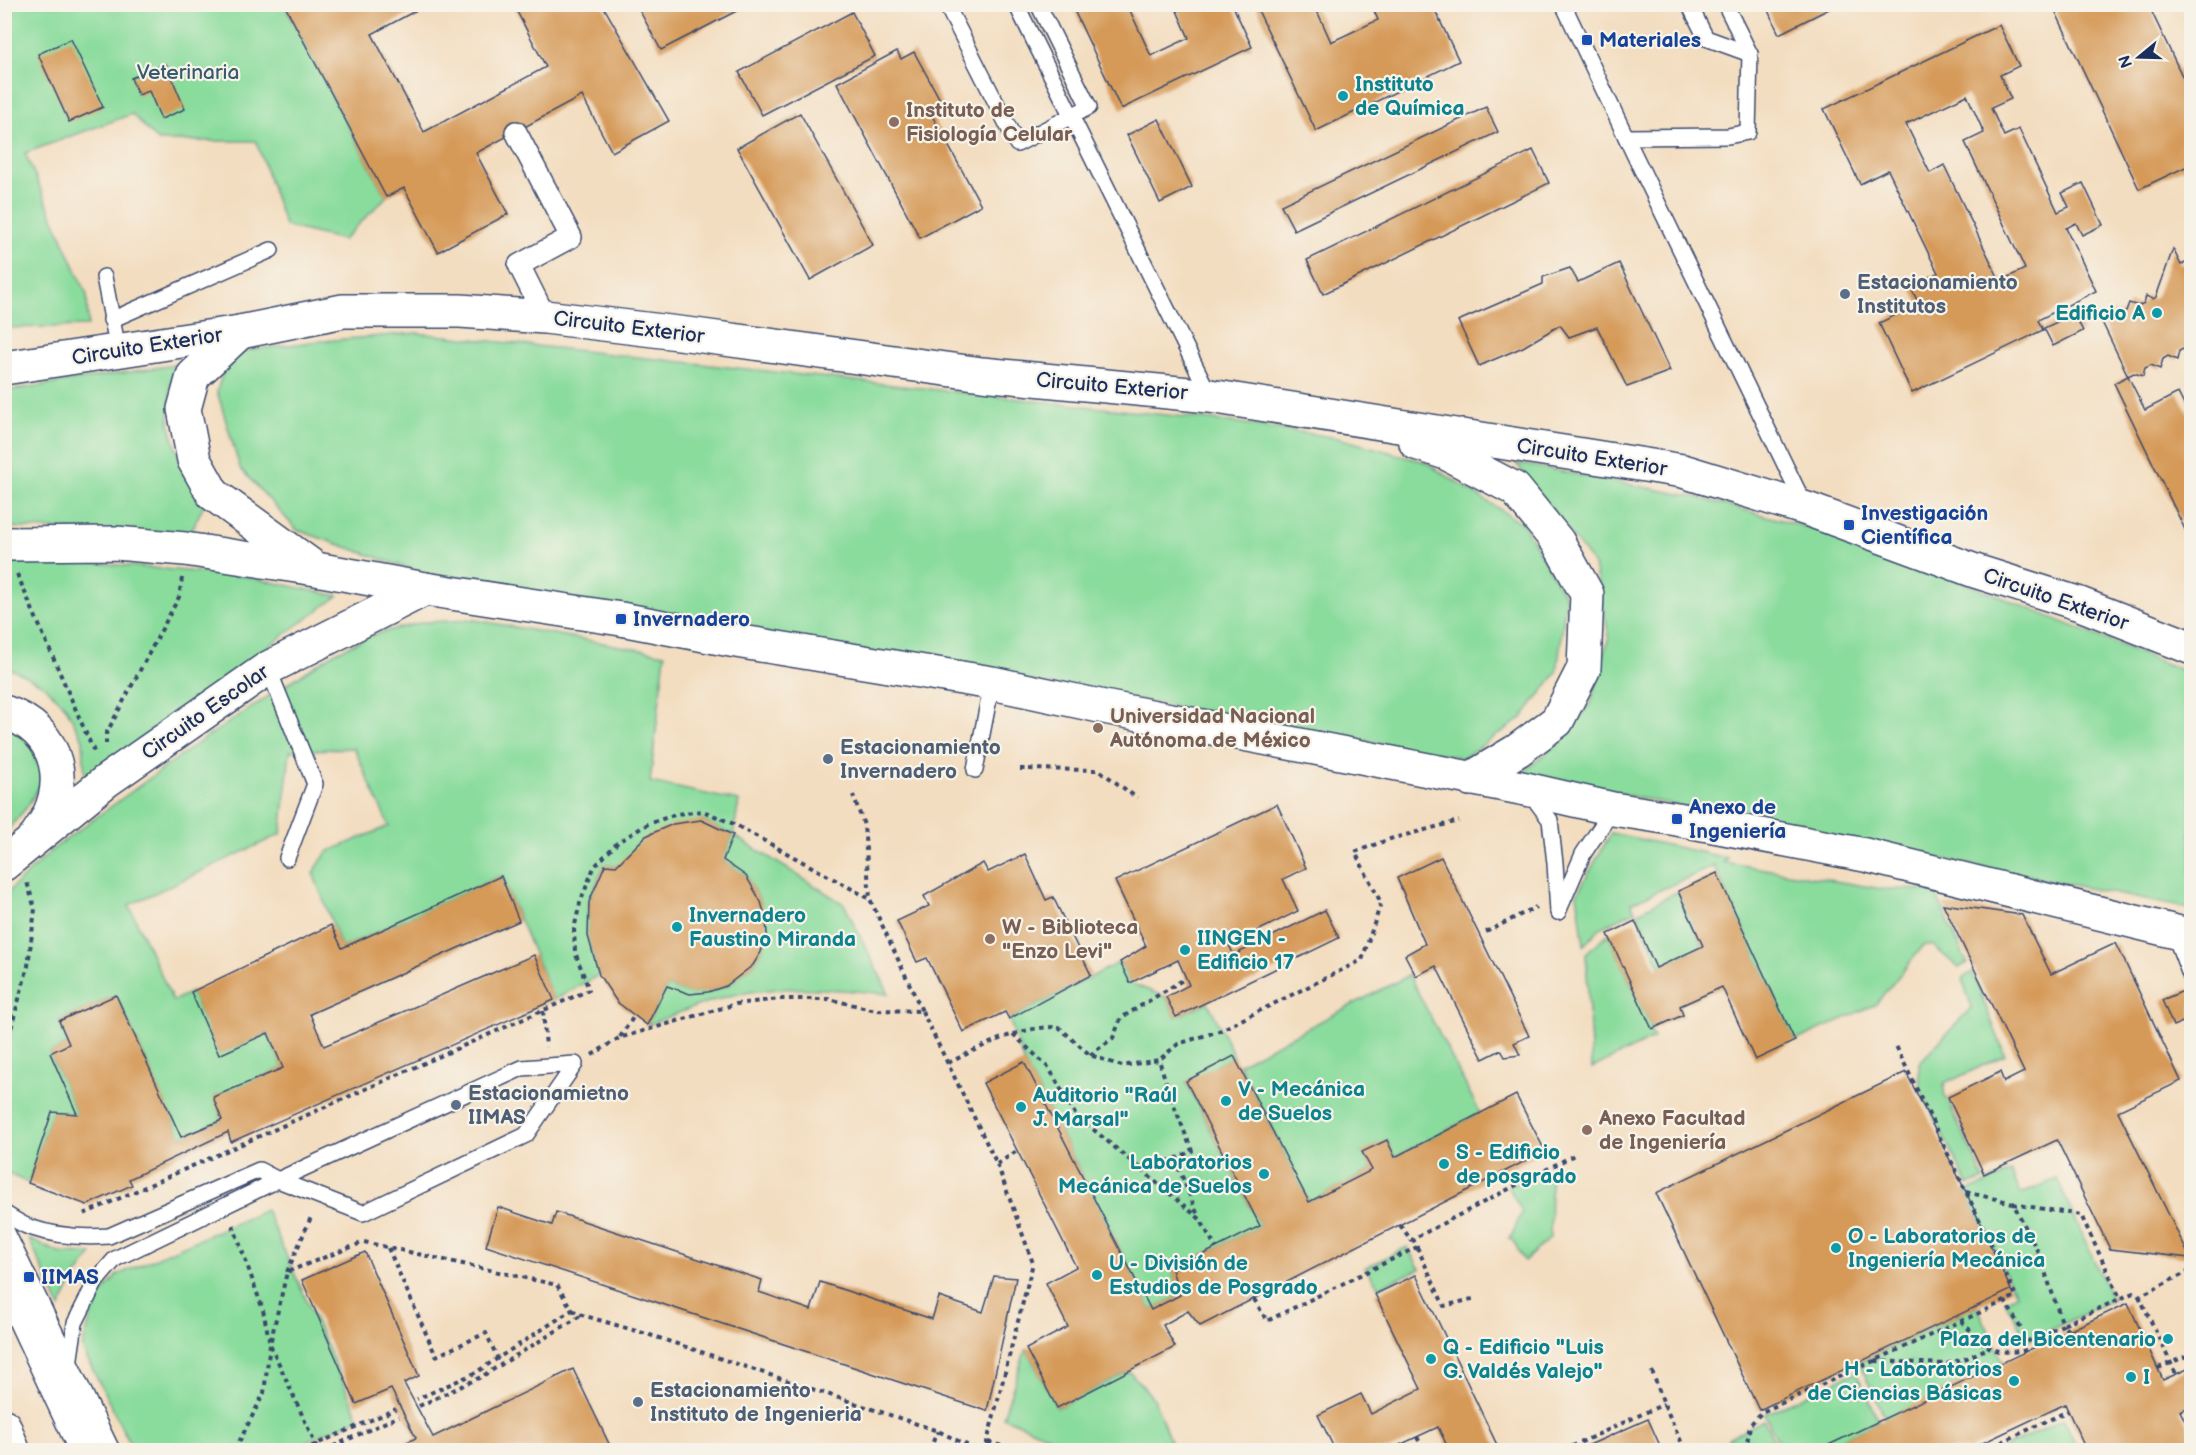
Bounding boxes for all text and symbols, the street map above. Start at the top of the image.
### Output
north arrow [2109,27,2169,87]
place label: Materiales [1599,28,1701,53]
marker: Materiales [1580,33,1594,47]
text: N [2115,53,2137,70]
park label: Veterinaria [137,60,239,85]
place label: Instituto de Química [1355,72,1464,121]
marker: Instituto de Química [1336,89,1350,103]
place label: Instituto de Fisiología Celular [906,98,1073,147]
marker: Instituto de Fisiología Celular [887,115,901,129]
place label: Estacionamiento Institutos [1857,270,2018,319]
marker: Estacionamiento Institutos [1838,287,1852,301]
place label: Edificio A [2055,301,2145,326]
street label: Circuito Exterior [552,306,706,349]
marker: Edificio A [2150,306,2164,320]
street label: Circuito Exterior [70,322,225,371]
street label: Circuito Exterior [1035,367,1189,406]
street label: Circuito Exterior [1515,433,1669,482]
place label: Investigación Científica [1861,501,1988,550]
marker: Investigación Científica [1842,518,1856,532]
street label: Circuito Exterior [1980,563,2132,636]
place label: Invernadero [633,607,750,632]
marker: Invernadero [614,612,628,626]
street label: Circuito Escolar [137,659,274,766]
place label: Universidad Nacional Autónoma de México [1109,704,1315,753]
marker: Universidad Nacional Autónoma de México [1091,721,1105,735]
place label: Estacionamiento Invernadero [840,735,1001,784]
marker: Estacionamiento Invernadero [821,752,835,766]
place label: Anexo de Ingeniería [1688,795,1786,844]
marker: Anexo de Ingeniería [1670,812,1684,826]
place label: Invernadero Faustino Miranda [689,903,856,952]
place label: W - Biblioteca "Enzo Levi" [1002,915,1138,964]
marker: Invernadero Faustino Miranda [670,920,684,934]
place label: IINGEN - Edificio 17 [1197,926,1295,975]
marker: W - Biblioteca "Enzo Levi" [983,932,997,946]
marker: IINGEN - Edificio 17 [1178,943,1192,957]
place label: V - Mecánica de Suelos [1238,1077,1365,1126]
place label: Estacionamietno IIMAS [468,1081,629,1130]
place label: Auditorio "Raúl J. Marsal" [1032,1083,1177,1132]
marker: V - Mecánica de Suelos [1219,1094,1233,1108]
marker: Estacionamietno IIMAS [449,1098,463,1112]
marker: Auditorio "Raúl J. Marsal" [1014,1100,1028,1114]
place label: Anexo Facultad de Ingeniería [1598,1106,1745,1155]
marker: Anexo Facultad de Ingeniería [1580,1123,1594,1137]
place label: S - Edificio de posgrado [1456,1140,1576,1189]
place label: Laboratorios Mecánica de Suelos [1058,1150,1252,1199]
marker: S - Edificio de posgrado [1437,1157,1451,1171]
marker: Laboratorios Mecánica de Suelos [1257,1167,1271,1181]
place label: O - Laboratorios de Ingeniería Mecánica [1848,1224,2045,1273]
marker: O - Laboratorios de Ingeniería Mecánica [1829,1241,1843,1255]
place label: U - División de Estudios de Posgrado [1109,1251,1318,1300]
place label: IIMAS [41,1265,99,1290]
marker: U - División de Estudios de Posgrado [1090,1268,1104,1282]
marker: IIMAS [22,1270,36,1284]
place label: Plaza del Bicentenario [1939,1327,2156,1352]
marker: Plaza del Bicentenario [2161,1332,2175,1346]
place label: Q - Edificio "Luis G. Valdés Valejo" [1443,1335,1604,1384]
marker: Q - Edificio "Luis G. Valdés Valejo" [1424,1352,1438,1366]
place label: H - Laboratorios de Ciencias Básicas [1807,1357,2002,1406]
place label: I [2143,1365,2150,1390]
marker: I [2124,1370,2138,1384]
marker: H - Laboratorios de Ciencias Básicas [2007,1374,2021,1388]
place label: Estacionamiento Instituto de Ingenieria [650,1378,862,1427]
marker: Estacionamiento Instituto de Ingenieria [631,1395,645,1409]

